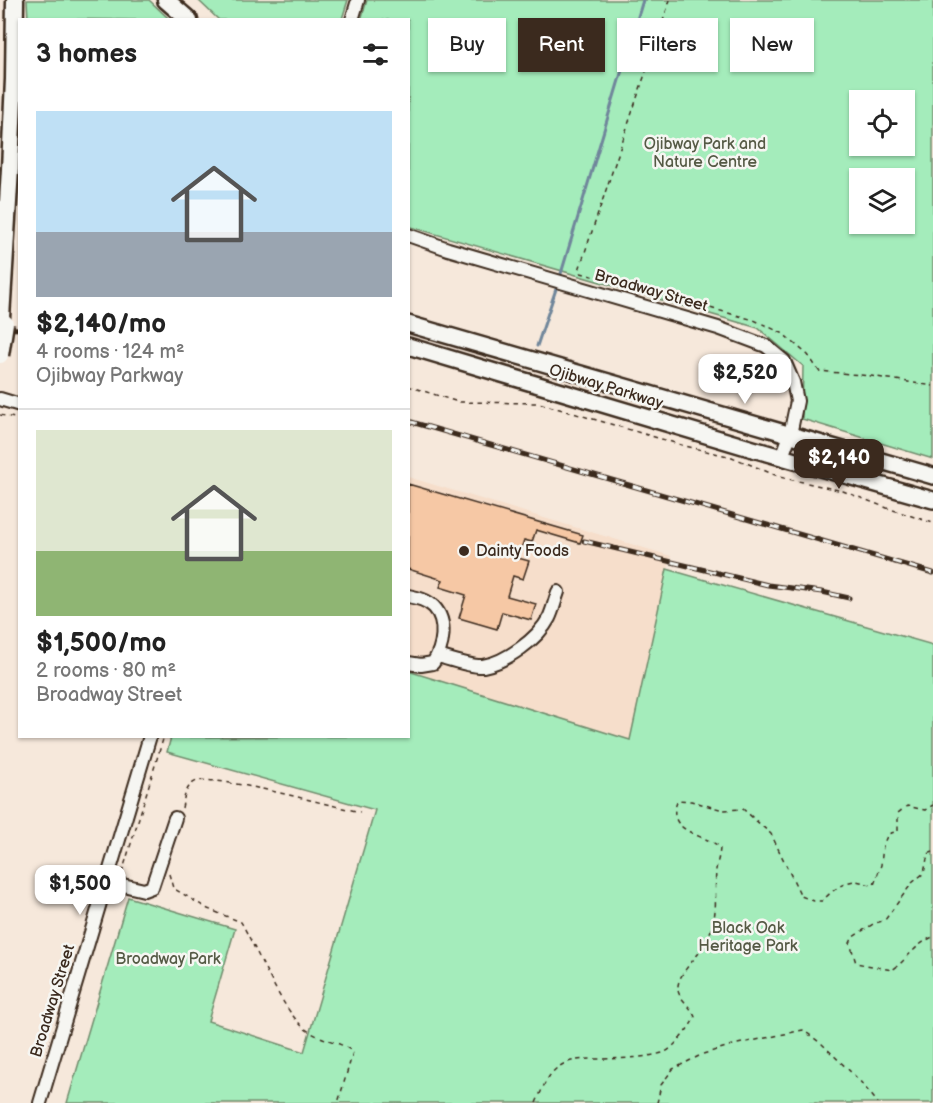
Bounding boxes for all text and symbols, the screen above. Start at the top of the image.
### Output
chip: Buy [428,18,506,72]
chip: Rent [518,18,605,72]
chip: Filters [617,18,718,72]
chip: New [730,18,814,72]
icon: filters [359,38,392,71]
text: 3 homes [36,39,137,70]
map controls [849,90,915,234]
button: locate [849,90,915,156]
park label: Ojibway Park and Nature Centre [644,135,766,172]
icon: home [160,150,268,258]
button: layers [849,168,915,234]
street label: Broadway Street [592,266,710,316]
text: $2,140/mo [36,309,166,340]
text: 4 rooms · 124 m² [36,340,185,364]
pin: $2,520 [696,354,794,405]
street label: Ojibway Parkway [547,361,666,414]
text: $2,520 [712,361,778,385]
text: Ojibway Parkway [36,364,183,388]
pin: $2,140 [790,439,888,490]
text: $2,140 [808,446,870,470]
icon: home [160,469,268,577]
place label: Dainty Foods [476,542,569,561]
marker: Dainty Foods [457,544,471,558]
text: $1,500/mo [36,628,166,659]
text: 2 rooms · 80 m² [36,659,176,683]
text: Broadway Street [36,683,182,707]
pin: $1,500 [31,865,129,916]
text: $1,500 [49,872,111,896]
park label: Black Oak Heritage Park [698,919,798,956]
street label: Broadway Street [27,942,79,1060]
park label: Broadway Park [115,950,221,969]

